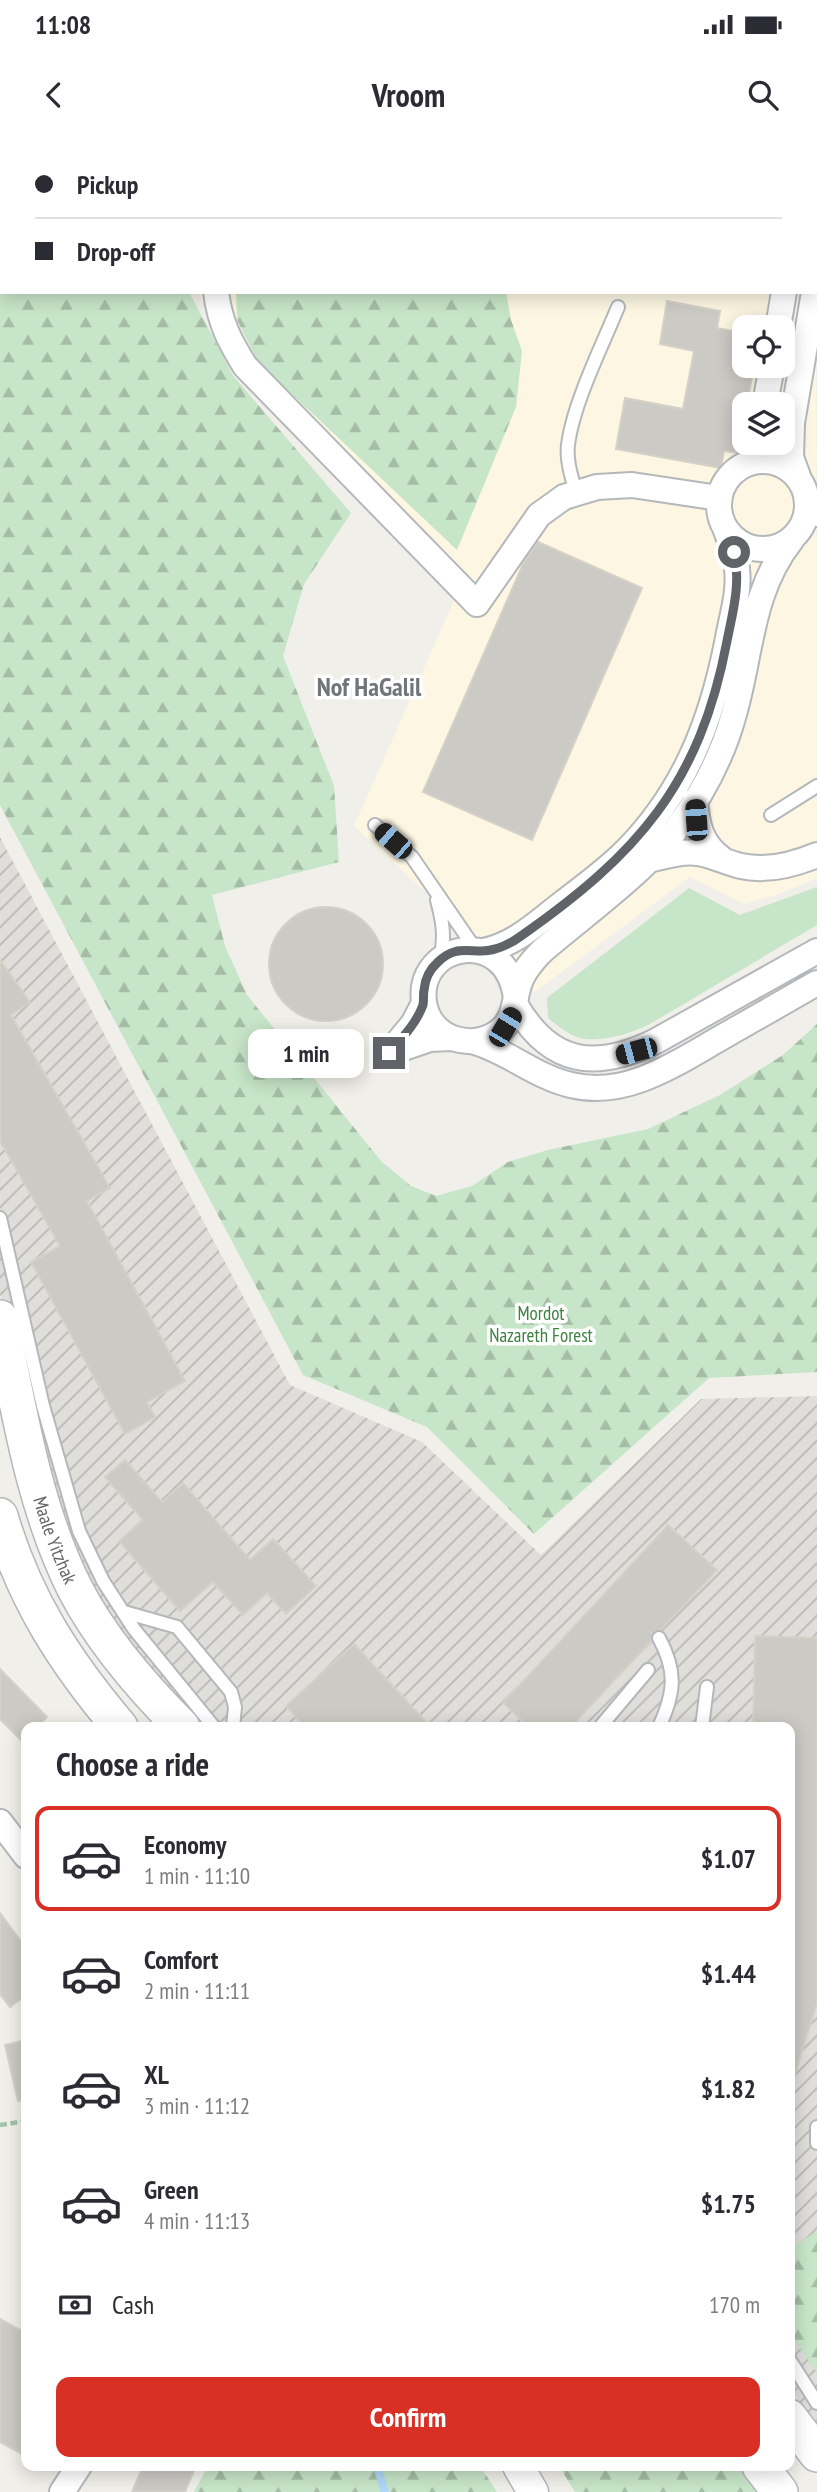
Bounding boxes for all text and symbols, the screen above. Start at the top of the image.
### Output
text: 11:08 [35,8,91,41]
text: Vroom [372,74,445,116]
icon: back [35,76,73,114]
icon: search [744,76,782,114]
text: Pickup [77,168,138,201]
text: Drop-off [77,235,155,268]
map controls [732,315,795,455]
button: locate [732,315,795,378]
button: layers [732,392,795,455]
route start [718,536,750,568]
district label: Nof HaGalil [317,670,422,703]
car [685,798,708,842]
car [371,819,416,863]
car [486,1004,525,1050]
callout: 1 min [249,1028,364,1077]
car [613,1035,660,1067]
route end [373,1037,405,1069]
text: 1 min [283,1039,329,1068]
park label: Mordot Nazareth Forest [489,1301,594,1347]
street label: Maale Yitzhak [28,1493,83,1588]
text: Choose a ride [56,1743,209,1785]
icon: car [60,1827,123,1890]
text: Economy [144,1828,226,1861]
text: $1.07 [701,1842,756,1875]
text: 1 min · 11:10 [144,1861,250,1890]
icon: car [60,1942,123,2005]
text: Comfort [144,1943,218,1976]
text: $1.44 [701,1957,756,1990]
text: 2 min · 11:11 [144,1976,250,2005]
icon: car [60,2057,123,2120]
text: XL [144,2058,169,2091]
text: $1.82 [701,2072,756,2105]
text: 3 min · 11:12 [144,2091,250,2120]
icon: car [60,2172,123,2235]
text: Green [144,2173,199,2206]
text: $1.75 [701,2187,756,2220]
text: 4 min · 11:13 [144,2206,250,2235]
icon: cash [56,2286,94,2324]
text: Cash [112,2288,154,2321]
text: 170 m [709,2290,760,2319]
button: Confirm [56,2377,760,2457]

